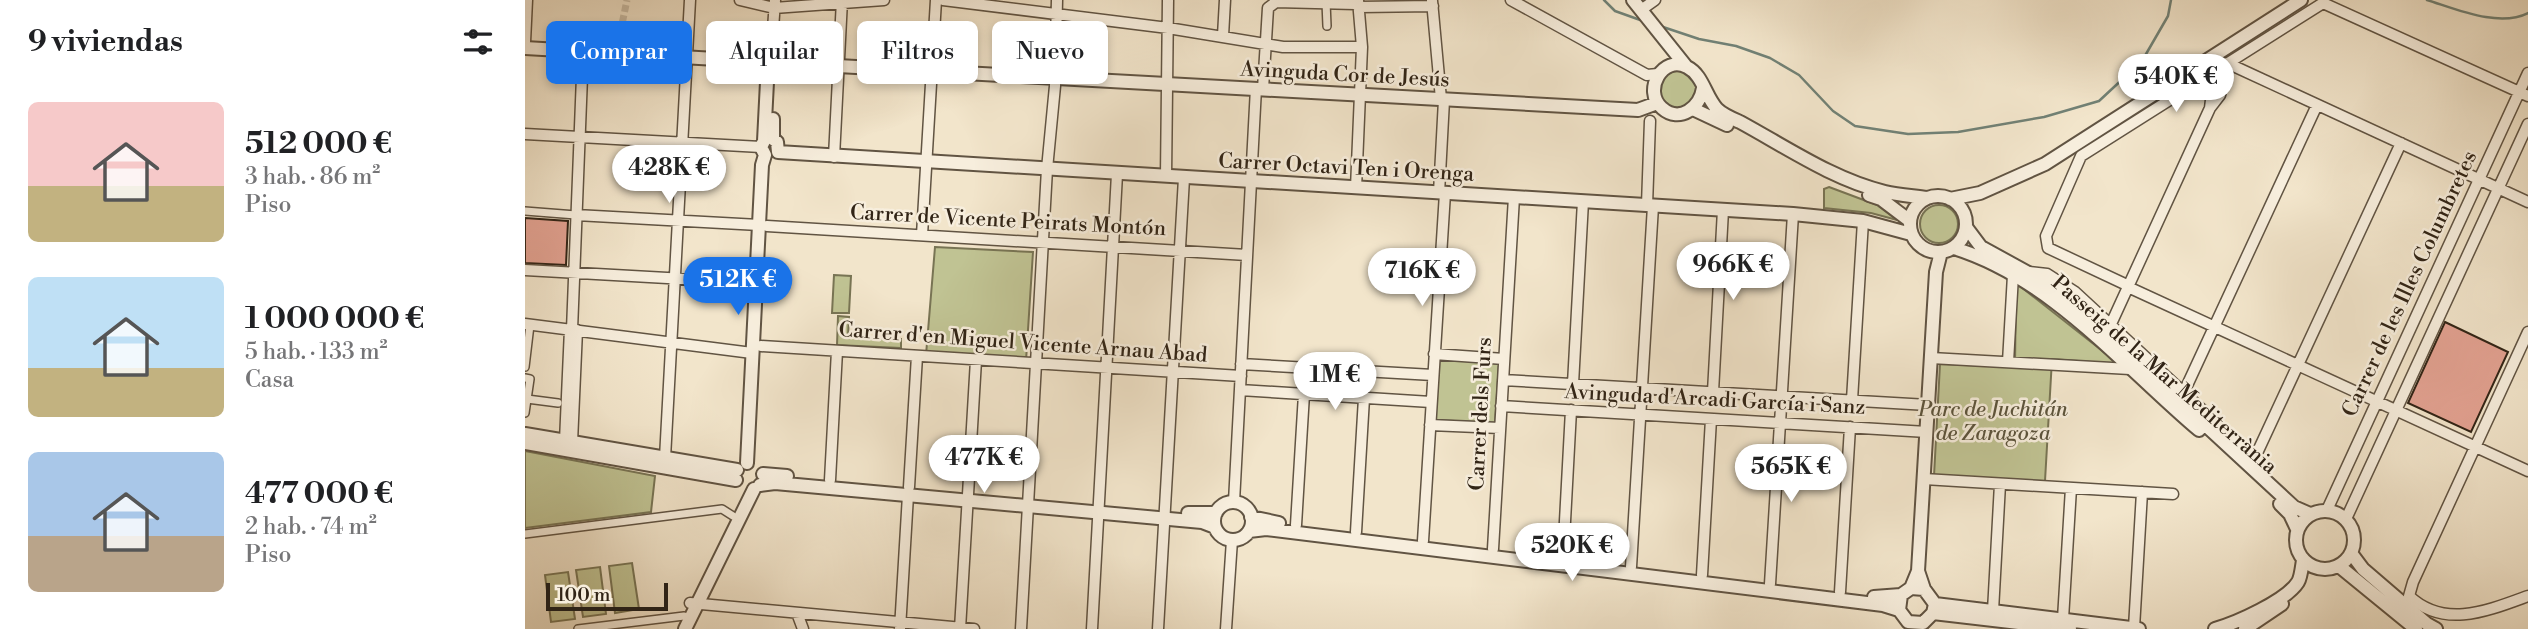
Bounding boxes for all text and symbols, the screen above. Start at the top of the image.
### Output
chip: Comprar [546,21,692,84]
chip: Alquilar [706,21,843,84]
chip: Filtros [857,21,978,84]
chip: Nuevo [992,21,1108,84]
text: 9 viviendas [28,23,183,61]
icon: filters [459,23,497,61]
pin: 540K € [2119,54,2233,114]
street label: Avinguda Cor de Jesús [1239,56,1450,93]
text: 540K € [2134,63,2218,91]
text: 512 000 € [245,125,392,163]
icon: home [84,130,168,214]
pin: 428K € [612,146,726,205]
street label: Carrer de les Illes Columbretes [2337,147,2483,421]
street label: Carrer Octavi Ten i Orenga [1218,148,1475,188]
text: 428K € [628,154,710,182]
text: 3 hab. · 86 m² [245,163,380,191]
text: Piso [245,191,291,219]
street label: Carrer de Vicente Peirats Montón [849,200,1167,242]
pin: 966K € [1676,243,1790,302]
pin: 716K € [1365,248,1479,308]
text: 966K € [1693,251,1773,279]
text: 716K € [1384,257,1460,285]
pin: 512K € [681,258,795,317]
text: 512K € [699,266,777,294]
street label: Passeig de la Mar Mediterrània [2046,270,2282,480]
text: 1 000 000 € [245,300,424,338]
icon: home [84,305,168,389]
street label: Carrer d'en Miguel Vicente Arnau Abad [838,317,1208,369]
street label: Carrer dels Furs [1464,337,1498,491]
text: 5 hab. · 133 m² [245,338,388,366]
pin: 1M € [1294,352,1376,412]
text: 1M € [1309,361,1361,389]
text: Casa [245,366,294,394]
street label: Avinguda d'Arcadi García i Sanz [1563,379,1866,421]
park label: Parc de Juchitán de Zaragoza [1917,397,2068,447]
pin: 477K € [927,435,1041,495]
text: 477K € [945,444,1023,472]
pin: 565K € [1734,444,1848,504]
text: 565K € [1751,453,1831,481]
text: 477 000 € [245,475,393,513]
icon: home [84,480,168,564]
text: 2 hab. · 74 m² [245,513,377,541]
pin: 520K € [1515,524,1629,583]
text: 520K € [1531,532,1613,560]
text: Piso [245,541,291,569]
scale bar [546,580,669,612]
text: 100 m [557,583,610,607]

